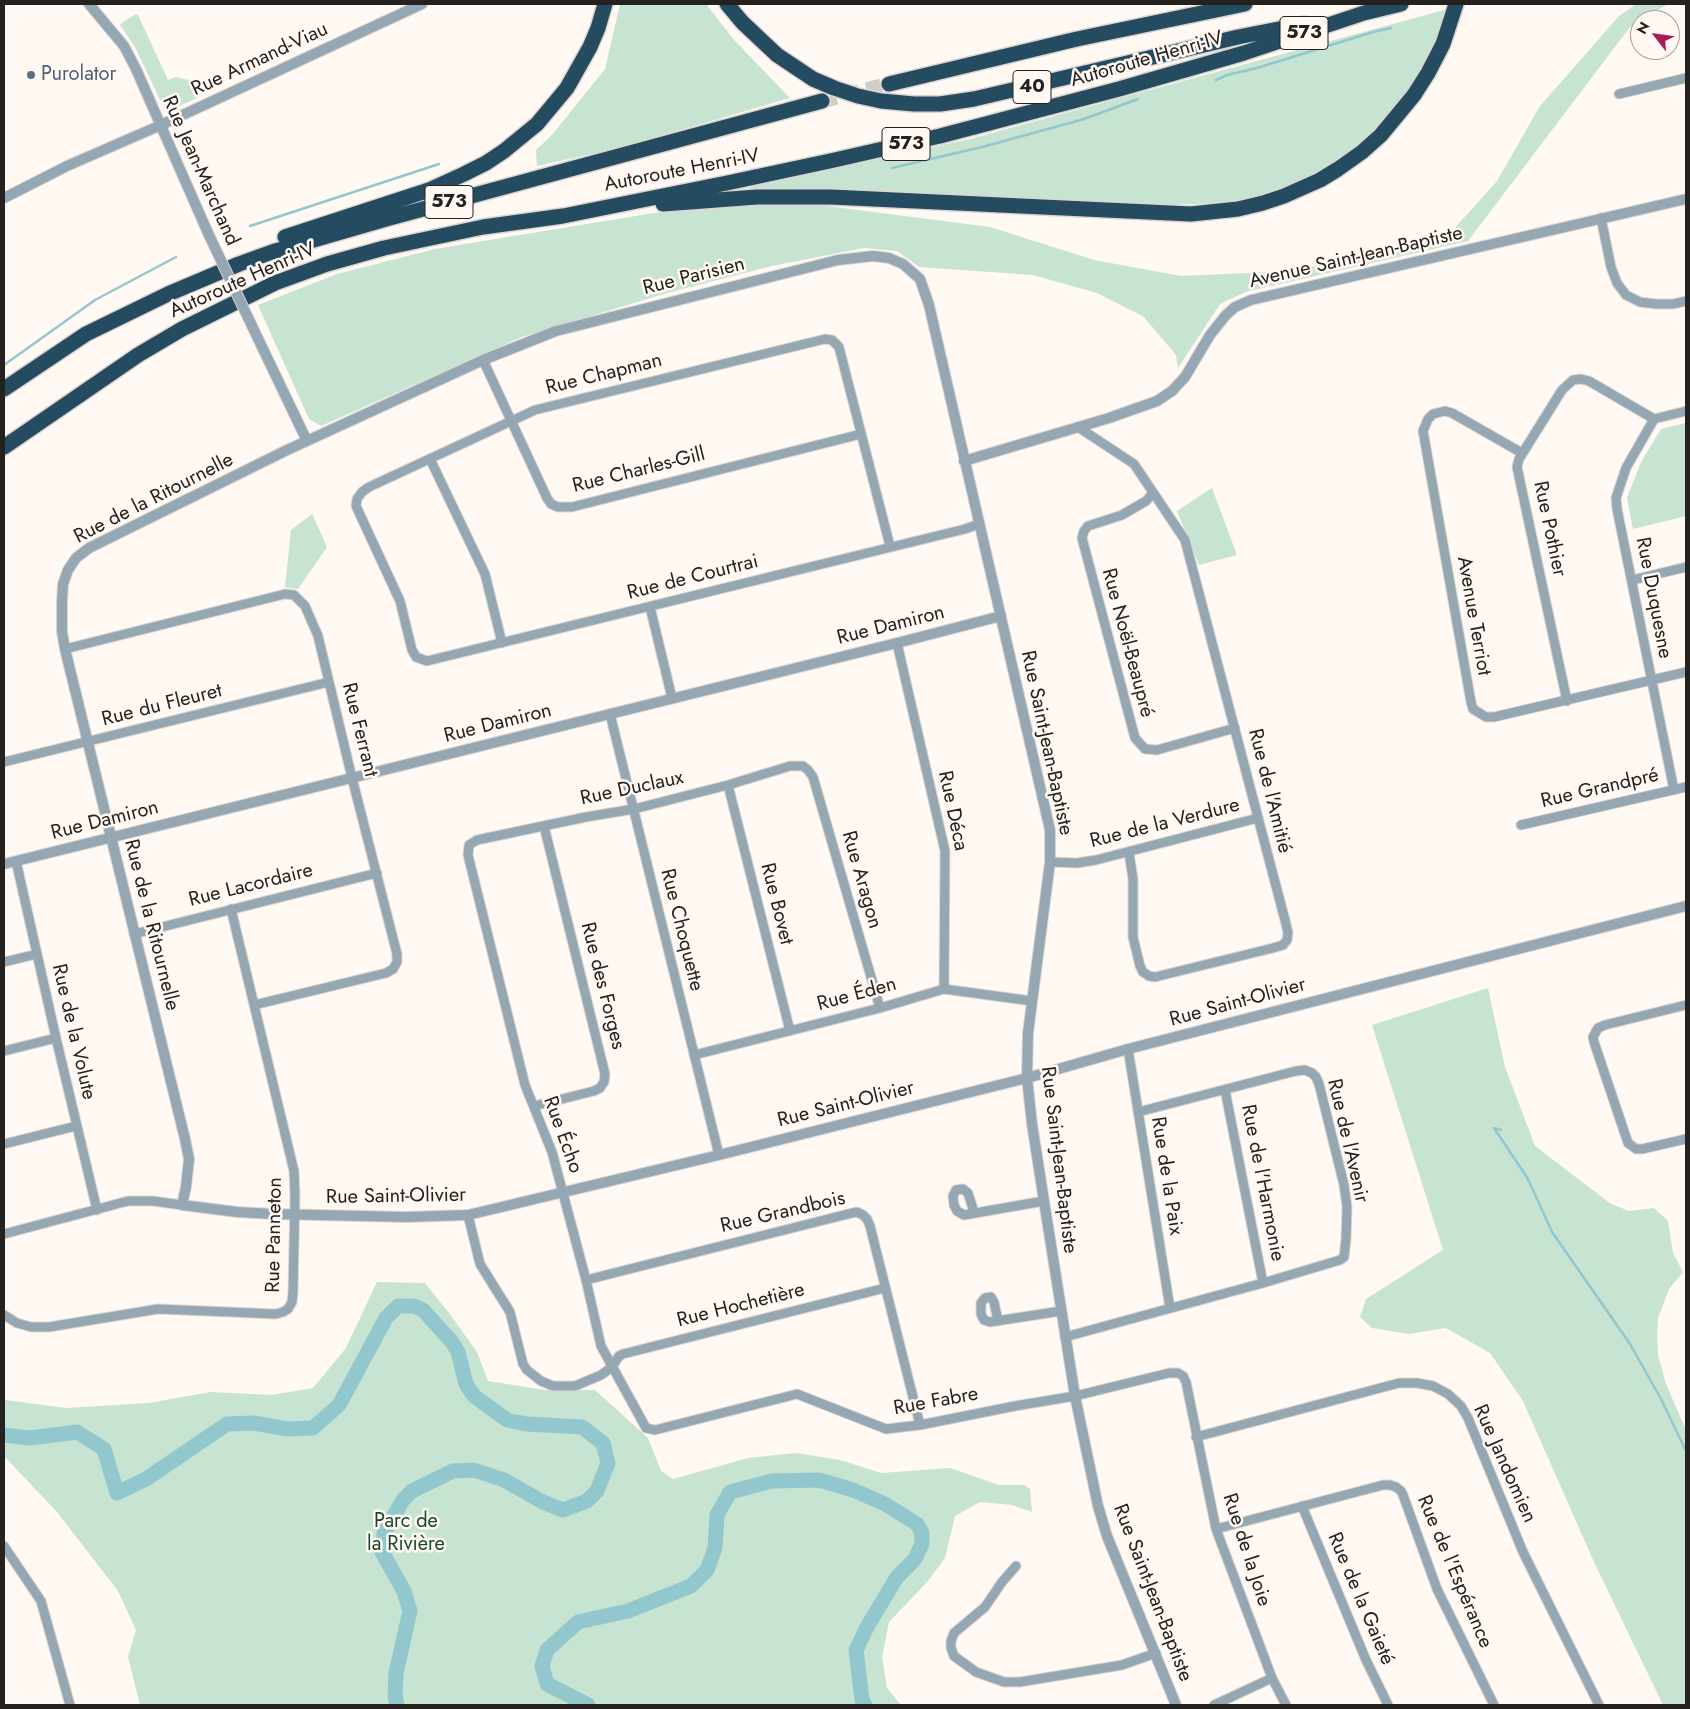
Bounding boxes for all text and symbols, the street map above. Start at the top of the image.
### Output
north arrow [1630,10,1680,60]
road number: 573 [1280,16,1328,49]
street label: Rue Armand-Viau [188,18,332,102]
text: N [1631,18,1654,38]
street label: Autoroute Henri-IV [1068,27,1226,93]
place label: Purolator [41,63,116,87]
marker: Purolator [25,69,37,81]
road number: 40 [1013,70,1051,104]
street label: Rue Jean-Marchand [156,92,244,250]
road number: 573 [882,128,930,160]
street label: Autoroute Henri-IV [602,144,762,198]
road number: 573 [425,186,473,218]
street label: Avenue Saint-Jean-Baptiste [1247,222,1465,294]
street label: Autoroute Henri-IV [166,238,320,324]
street label: Rue Parisien [641,253,747,301]
street label: Rue Chapman [543,349,665,401]
street label: Rue Charles-Gill [570,443,708,499]
street label: Rue de la Ritournelle [70,448,238,550]
street label: Rue Pothier [1527,479,1571,579]
street label: Rue Duquesne [1629,535,1677,661]
street label: Rue de Courtrai [625,550,761,606]
street label: Avenue Terriot [1451,555,1495,677]
street label: Rue Noël-Beaupré [1096,566,1158,720]
street label: Rue Damiron [835,601,947,651]
street label: Rue Saint-Jean-Baptiste [1015,649,1077,837]
street label: Rue du Fleuret [99,679,225,733]
street label: Rue Ferrant [336,680,382,780]
street label: Rue Damiron [442,699,554,749]
street label: Rue de l'Amitié [1242,726,1296,856]
street label: Rue Grandpré [1539,764,1661,814]
street label: Rue Duclaux [578,766,686,812]
street label: Rue Déca [932,769,972,853]
street label: Rue de la Verdure [1088,794,1242,854]
street label: Rue Damiron [49,796,161,846]
street label: Rue Aragon [836,828,886,932]
street label: Rue de la Ritournelle [118,837,184,1013]
street label: Rue Lacordaire [186,859,316,913]
street label: Rue Bovet [754,861,798,947]
street label: Rue Choquette [654,866,708,994]
street label: Rue des Forges [575,920,629,1052]
street label: Rue de la Volute [46,962,100,1102]
street label: Rue Éden [815,973,899,1017]
street label: Rue Saint-Olivier [1167,973,1309,1033]
street label: Rue Saint-Jean-Baptiste [1035,1065,1081,1255]
street label: Rue Saint-Olivier [775,1076,917,1134]
street label: Rue de l'Avenir [1321,1077,1373,1205]
street label: Rue Écho [537,1093,587,1177]
street label: Rue de l'Harmonie [1235,1103,1289,1263]
street label: Rue de la Paix [1145,1115,1187,1237]
street label: Rue Panneton [262,1177,288,1293]
street label: Rue Saint-Olivier [326,1184,466,1210]
street label: Rue Grandbois [718,1187,848,1239]
street label: Rue Hochetière [675,1279,807,1333]
street label: Rue Fabre [892,1383,980,1421]
street label: Rue Jandomien [1467,1401,1541,1527]
street label: Rue de la Joie [1216,1491,1276,1609]
street label: Rue de l'Espérance [1411,1492,1497,1652]
street label: Rue Saint-Jean-Baptiste [1107,1501,1197,1685]
park label: Parc de la Rivière [367,1510,445,1557]
street label: Rue de la Gaieté [1321,1529,1399,1669]

